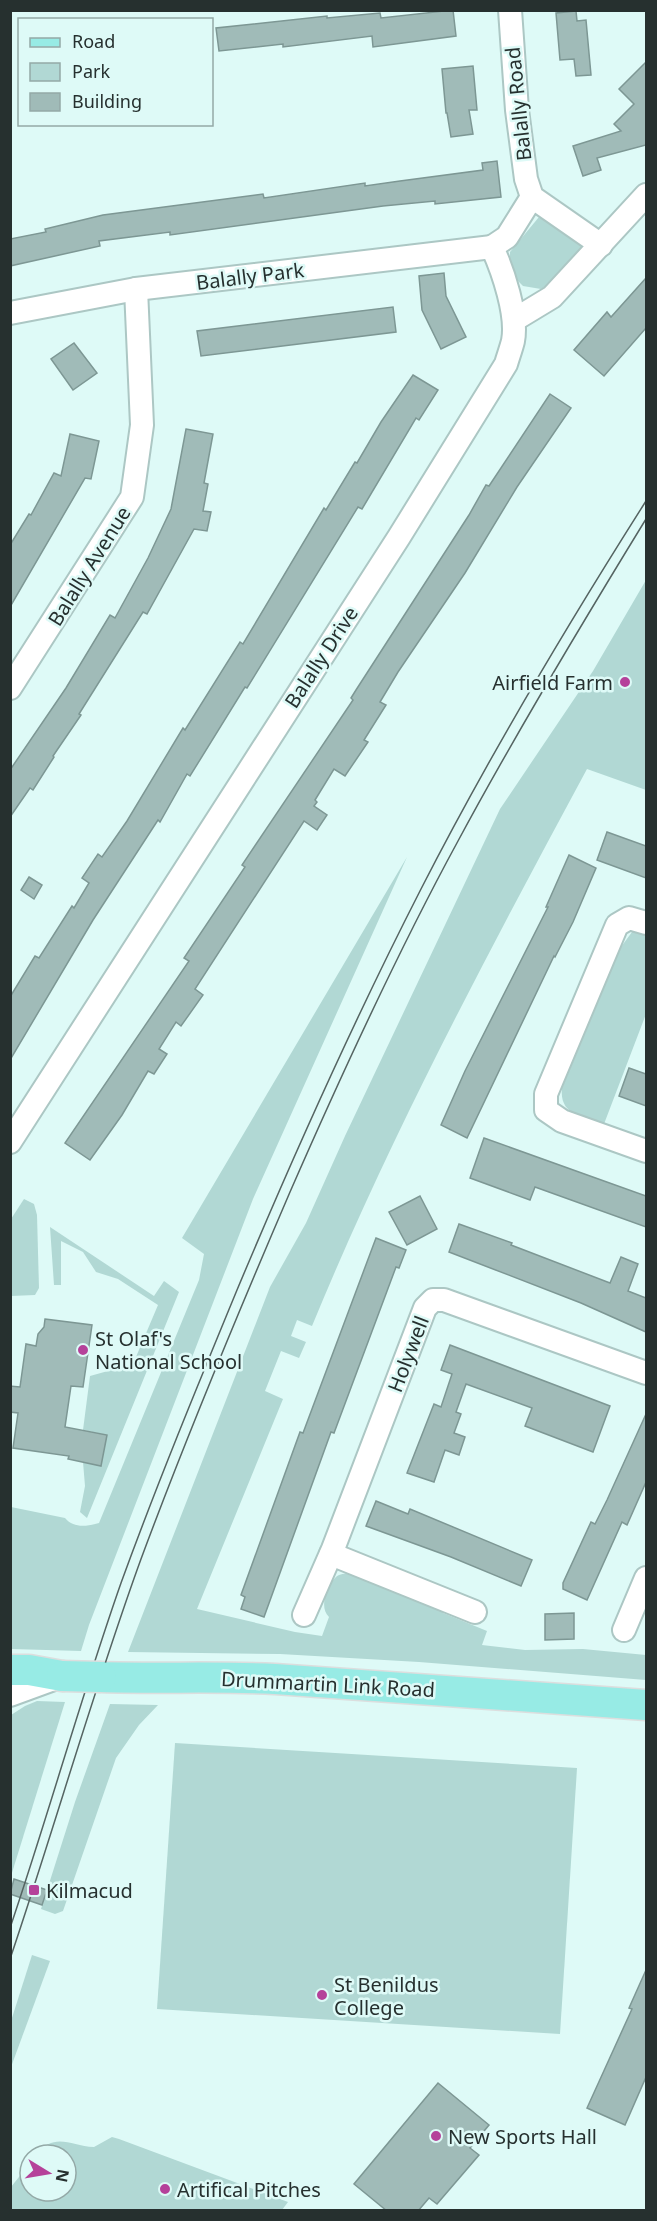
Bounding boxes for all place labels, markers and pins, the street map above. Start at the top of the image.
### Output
place label: Airfield Farm [492,669,613,696]
marker: Airfield Farm [618,675,632,689]
place label: St Olaf's National School [95,1325,242,1375]
marker: St Olaf's National School [76,1343,90,1357]
place label: Kilmacud [46,1877,133,1904]
marker: Kilmacud [27,1883,41,1897]
place label: St Benildus College [334,1971,439,2021]
marker: St Benildus College [315,1988,329,2002]
place label: New Sports Hall [448,2123,597,2150]
marker: New Sports Hall [429,2129,443,2143]
place label: Artifical Pitches [177,2176,321,2203]
marker: Artifical Pitches [158,2182,172,2196]

